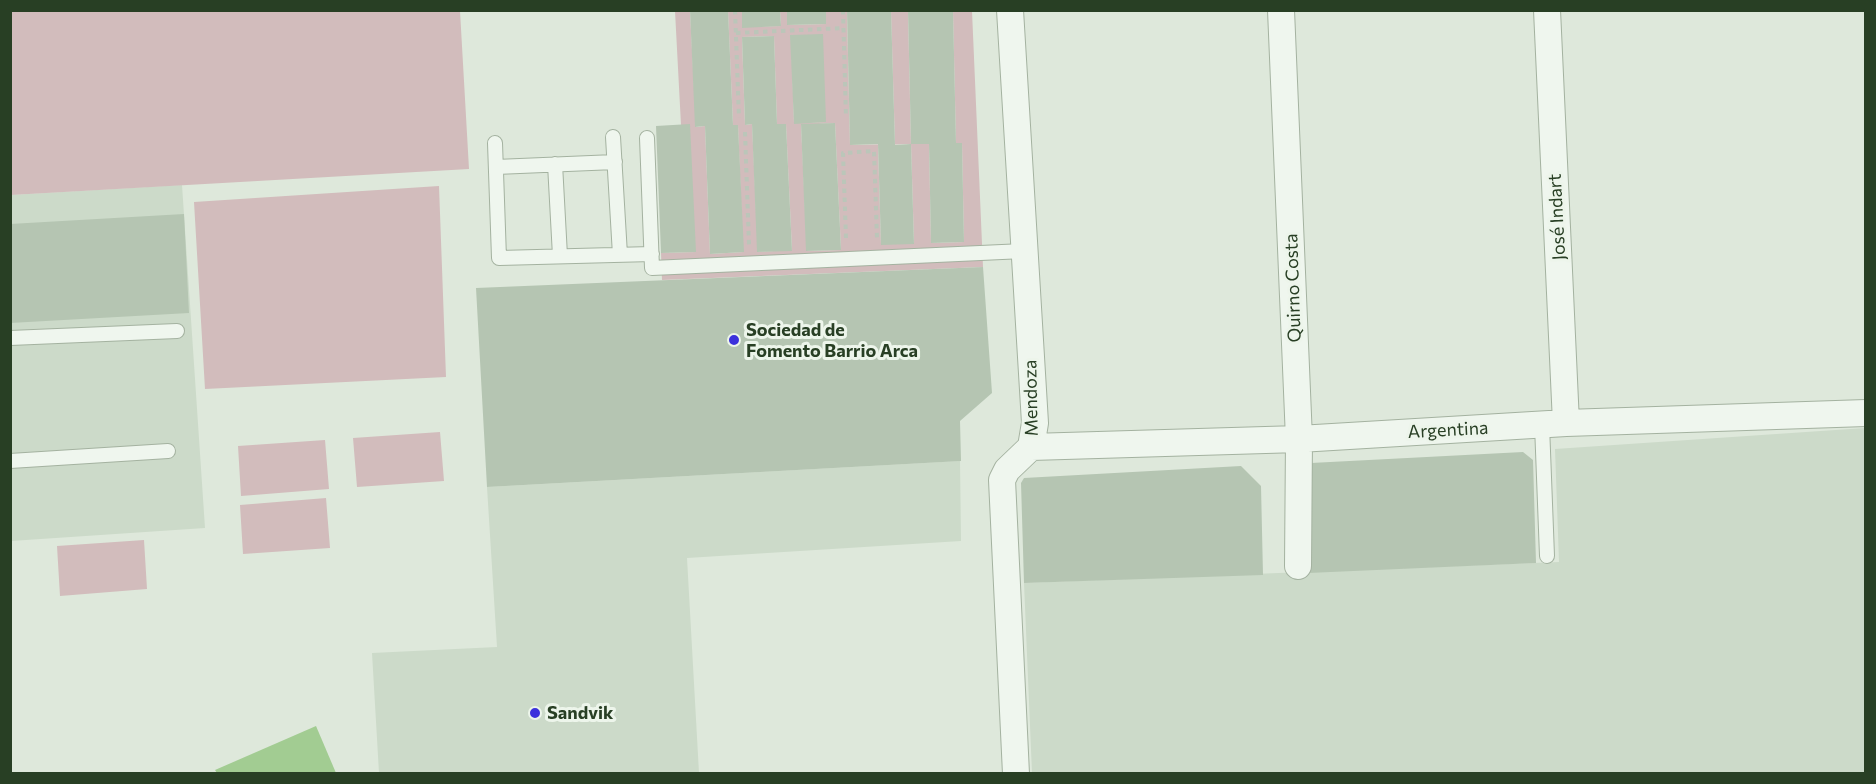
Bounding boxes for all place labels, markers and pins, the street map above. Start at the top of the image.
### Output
place label: Sociedad de Fomento Barrio Arca [746,319,918,362]
marker: Sociedad de Fomento Barrio Arca [727,333,741,347]
place label: Sandvik [547,702,613,724]
marker: Sandvik [528,706,542,720]

